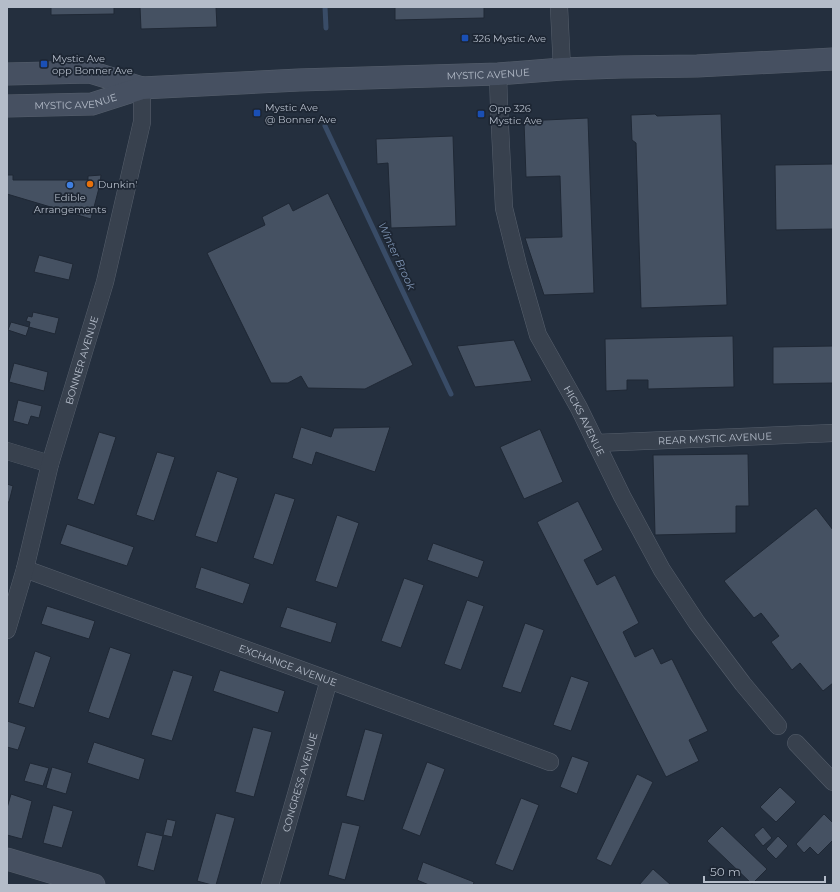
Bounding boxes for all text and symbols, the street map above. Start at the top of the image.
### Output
place label: 326 Mystic Ave [473,32,546,45]
marker: 326 Mystic Ave [460,33,470,43]
place label: Mystic Ave opp Bonner Ave [52,52,133,77]
marker: Mystic Ave opp Bonner Ave [39,59,49,69]
street label: MYSTIC AVENUE [446,66,531,83]
street label: MYSTIC AVENUE [34,90,119,112]
place label: Mystic Ave @ Bonner Ave [265,101,336,126]
place label: Opp 326 Mystic Ave [489,102,542,127]
marker: Mystic Ave @ Bonner Ave [252,108,262,118]
marker: Opp 326 Mystic Ave [476,109,486,119]
place label: Dunkin' [98,178,137,191]
marker: Dunkin' [85,179,95,189]
marker: Edible Arrangements [65,180,75,190]
place label: Edible Arrangements [34,191,106,216]
water label: Winter Brook [375,220,419,293]
street label: BONNER AVENUE [62,314,101,406]
street label: HICKS AVENUE [561,383,607,458]
street label: REAR MYSTIC AVENUE [658,430,773,447]
street label: EXCHANGE AVENUE [237,642,339,690]
street label: CONGRESS AVENUE [280,731,321,834]
scale bar [704,858,825,884]
text: 50 m [710,864,741,879]

